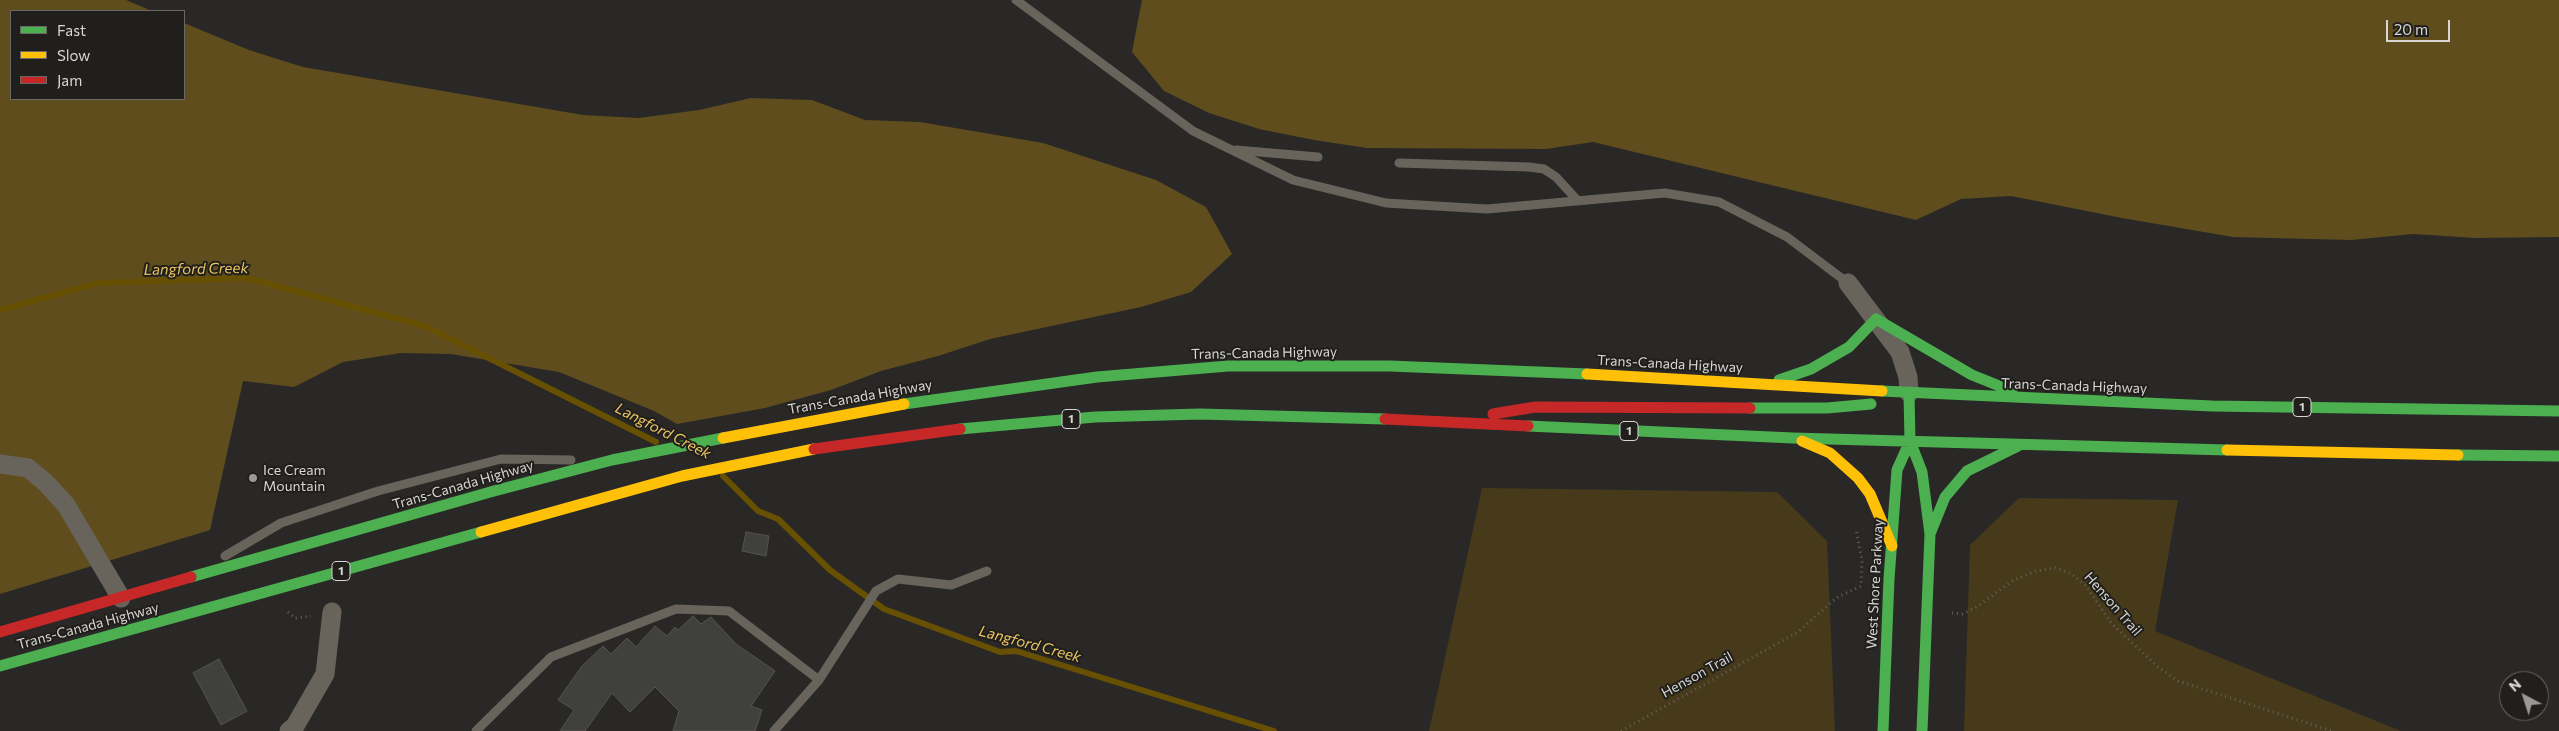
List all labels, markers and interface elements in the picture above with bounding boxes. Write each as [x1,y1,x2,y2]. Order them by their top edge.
legend [10,10,185,100]
scale bar [2389,10,2453,42]
text: 20 m [2394,20,2428,38]
text: Fast [57,21,86,39]
text: Slow [57,46,90,64]
text: Jam [57,71,82,89]
water label: Langford Creek [143,259,249,279]
street label: Trans-Canada Highway [1191,343,1337,363]
street label: Trans-Canada Highway [1597,352,1743,376]
street label: Trans-Canada Highway [2001,375,2147,397]
street label: Trans-Canada Highway [787,376,933,418]
road number: 1 [2293,398,2311,417]
water label: Langford Creek [612,399,714,463]
road number: 1 [1062,409,1080,428]
road number: 1 [1620,422,1638,441]
street label: Trans-Canada Highway [390,457,536,513]
place label: Ice Cream Mountain [263,462,326,494]
marker: Ice Cream Mountain [247,472,259,484]
street label: West Shore Parkway [1863,519,1887,649]
road number: 1 [332,562,350,580]
street label: Henson Trail [2081,569,2145,639]
street label: Trans-Canada Highway [15,599,161,653]
water label: Langford Creek [977,622,1083,666]
street label: Henson Trail [1658,648,1736,702]
north arrow [2499,671,2549,721]
text: N [2505,675,2524,695]

